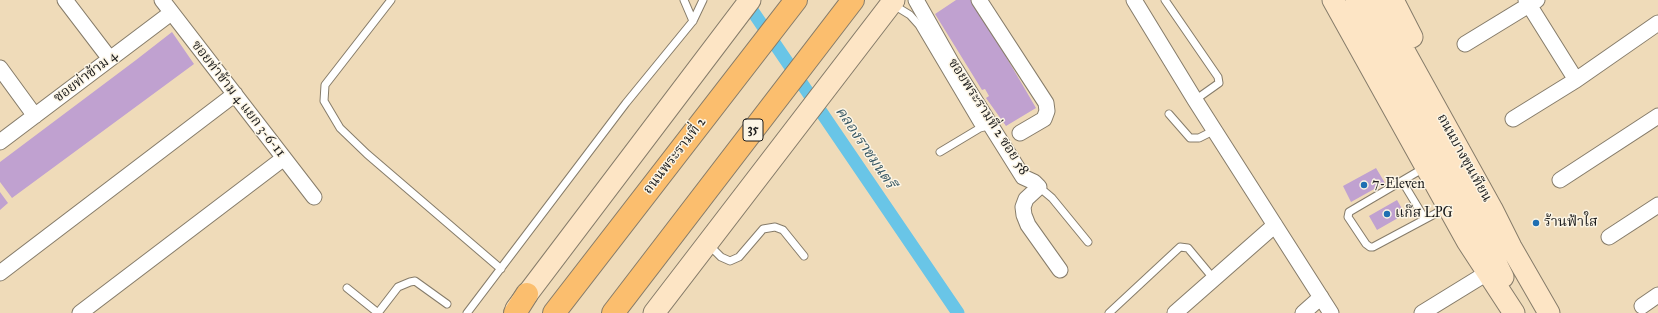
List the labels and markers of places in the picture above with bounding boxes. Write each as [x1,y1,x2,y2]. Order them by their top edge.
place label: 7-Eleven [1372,177,1425,193]
marker: 7-Eleven [1359,180,1369,190]
place label: แก๊ส LPG [1395,206,1453,222]
marker: แก๊ส LPG [1382,209,1392,219]
place label: ร้านฟ้าใส [1544,215,1598,231]
marker: ร้านฟ้าใส [1531,218,1541,228]

